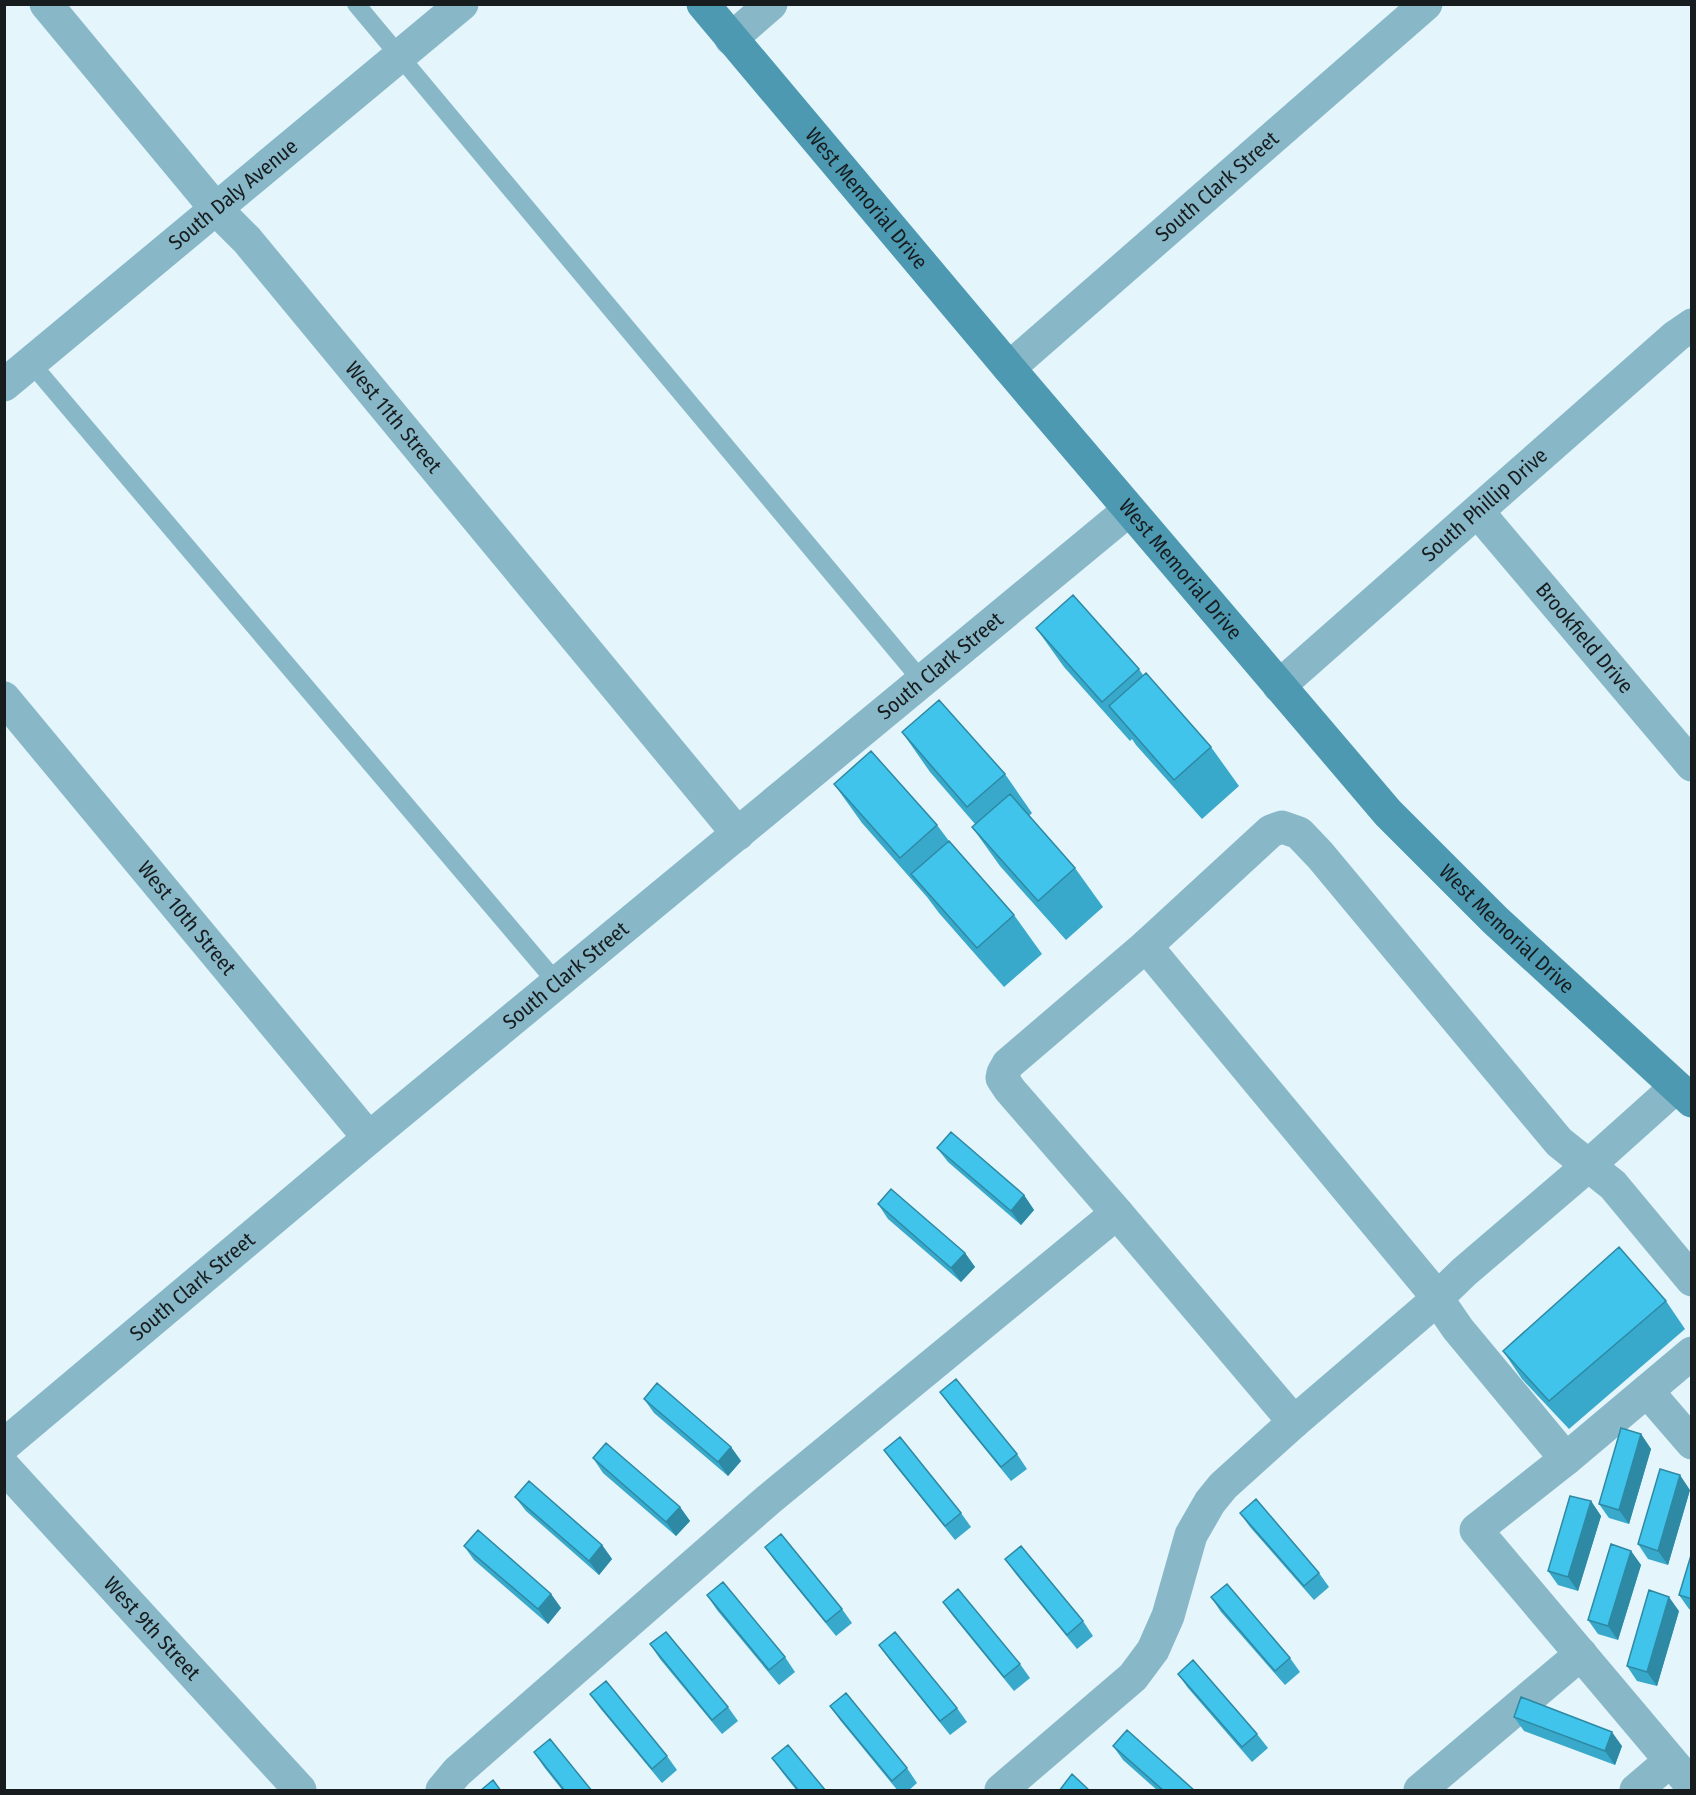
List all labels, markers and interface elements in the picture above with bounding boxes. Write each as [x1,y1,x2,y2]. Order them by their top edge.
street label: West Memorial Drive [800,122,933,274]
street label: South Clark Street [1150,126,1284,247]
street label: South Daly Avenue [163,133,303,256]
street label: West 11th Street [340,356,447,478]
street label: South Phillip Drive [1416,442,1553,567]
street label: West Memorial Drive [1113,494,1248,645]
street label: Brookfield Drive [1530,577,1639,699]
street label: South Clark Street [872,606,1009,725]
street label: West 10th Street [132,856,242,981]
street label: West Memorial Drive [1434,859,1580,999]
street label: South Clark Street [497,916,634,1035]
street label: South Clark Street [124,1227,260,1347]
street label: West 9th Street [98,1571,206,1686]

